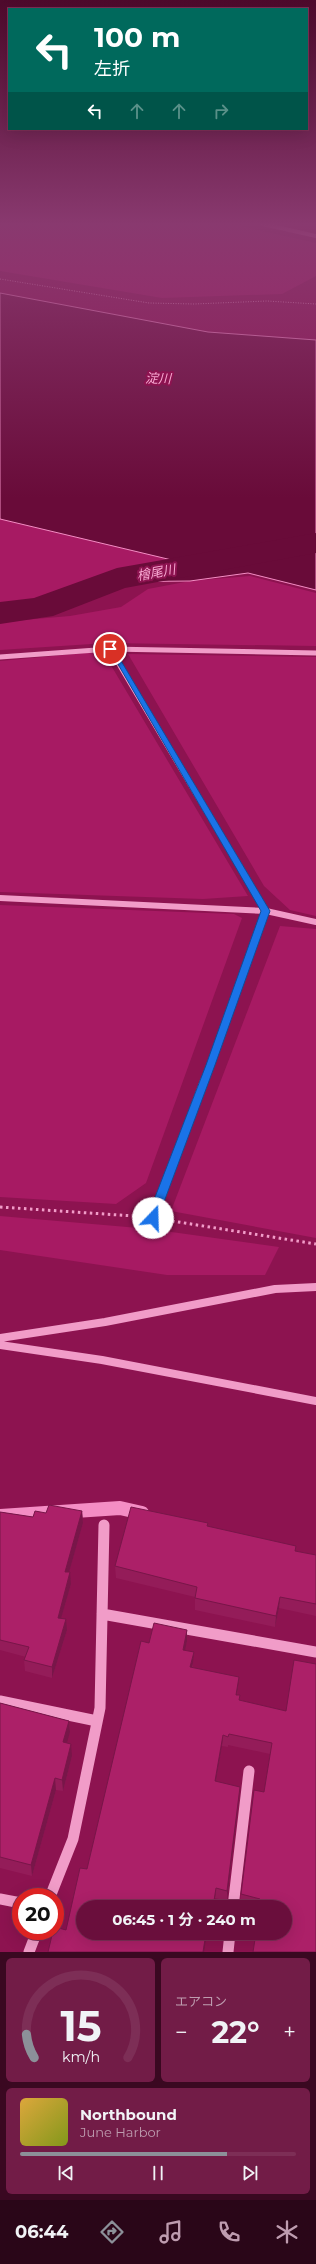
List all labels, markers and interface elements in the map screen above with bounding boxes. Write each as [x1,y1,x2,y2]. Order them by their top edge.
text: 100 m [94,20,180,54]
icon: left [28,24,80,76]
text: 左折 [94,58,130,80]
icon: left [84,100,106,122]
icon: ahead [126,100,148,122]
icon: ahead [168,100,190,122]
icon: right [210,100,232,122]
water label: 淀川 [145,370,173,386]
water label: 檜尾川 [135,560,179,583]
pin [93,632,127,666]
icon: arrive [99,638,121,660]
position arrow [132,1197,174,1239]
speed limit sign: 20 [12,1888,64,1940]
text: 06:45 · 1 分 · 240 m [112,1910,256,1929]
text: エアコン [175,1993,227,2009]
text: 15 [60,2001,101,2051]
text: 22° [212,2014,259,2051]
text: − [175,2019,188,2046]
text: + [283,2019,296,2046]
text: km/h [61,2048,100,2066]
text: Northbound [80,2105,177,2124]
text: June Harbor [80,2124,161,2140]
icon: previous [55,2162,77,2184]
icon: pause [147,2162,169,2184]
icon: next [239,2162,261,2184]
icon: directions [98,2218,126,2246]
icon: music [157,2218,185,2246]
icon: phone [215,2218,243,2246]
icon: climate [273,2218,301,2246]
text: 06:44 [15,2221,68,2243]

